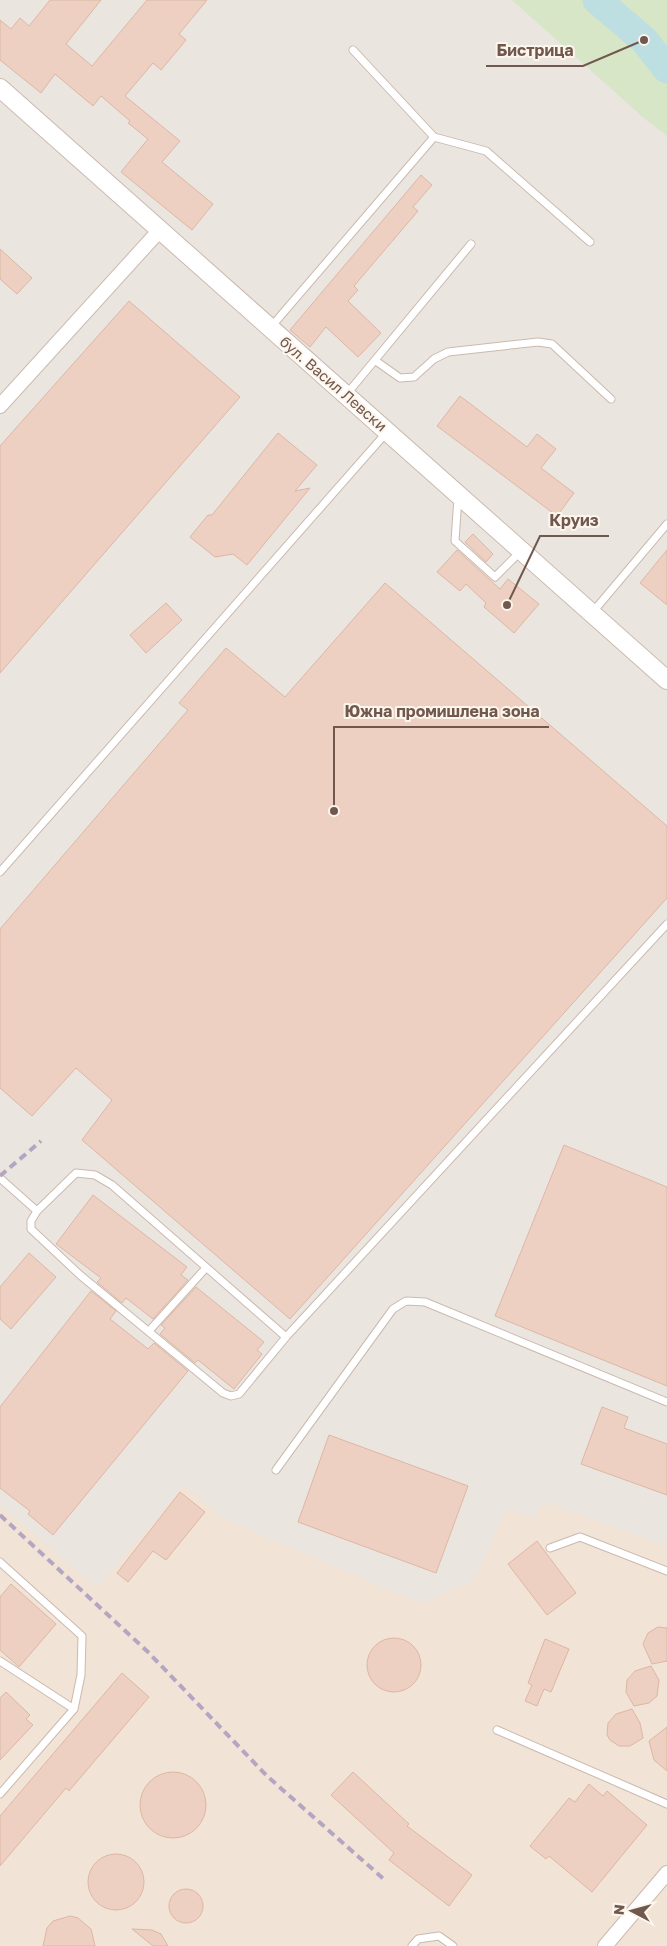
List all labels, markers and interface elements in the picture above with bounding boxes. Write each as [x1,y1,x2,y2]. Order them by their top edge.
callout: Бистрица [486,35,583,66]
text: Бистрица [496,40,574,60]
street label: бул. Васил Левски [276,332,391,435]
callout: Круиз [540,505,609,536]
text: Круиз [549,510,599,530]
callout: Южна промишлена зона [334,696,549,727]
text: Южна промишлена зона [344,701,540,721]
north arrow [607,1886,657,1936]
text: N [610,1903,628,1916]

